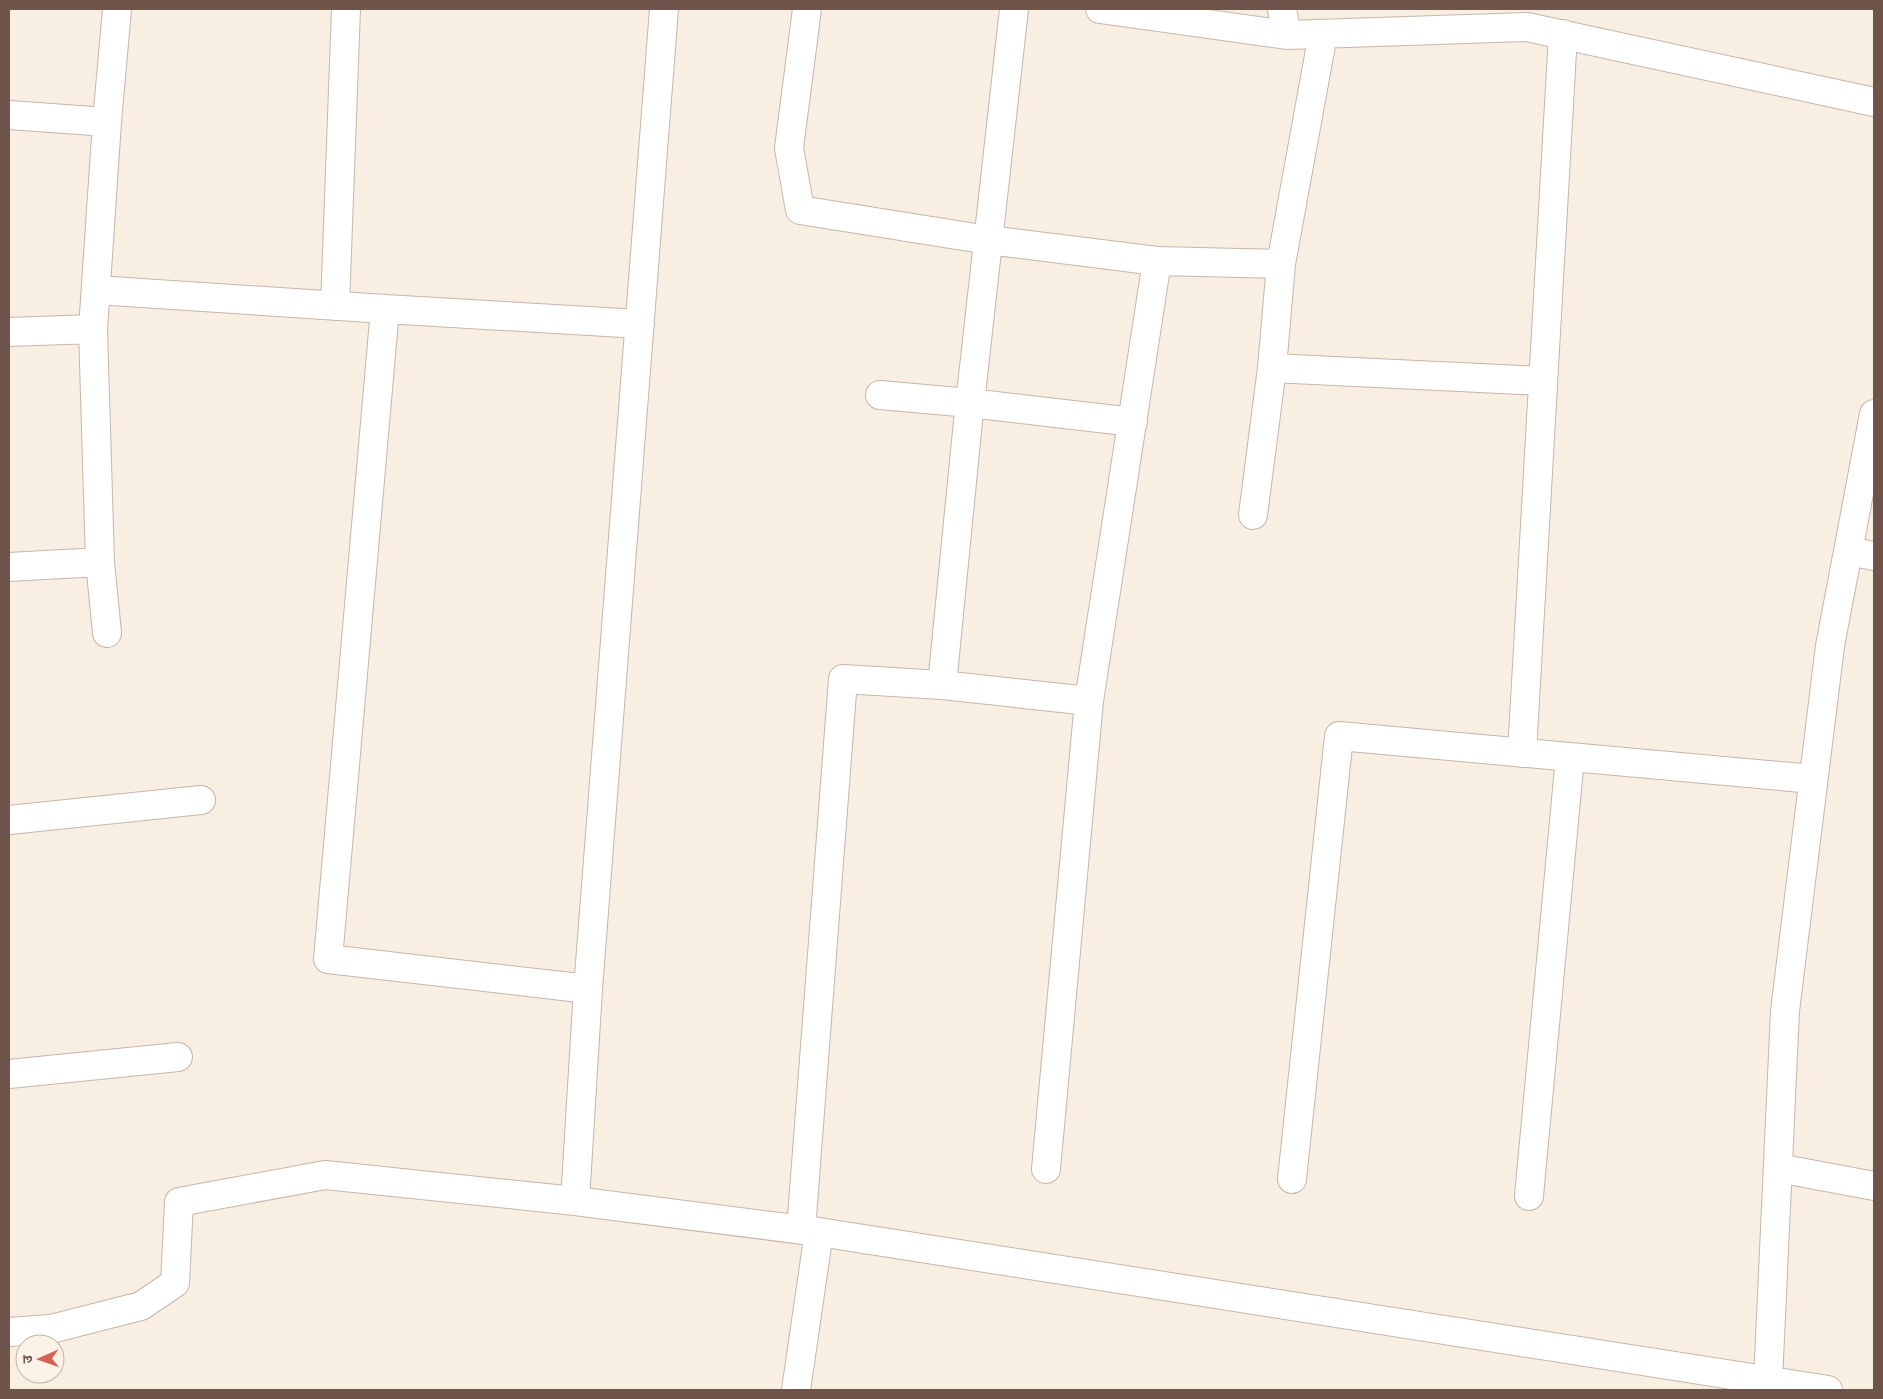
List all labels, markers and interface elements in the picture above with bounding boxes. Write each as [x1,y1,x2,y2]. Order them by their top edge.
north arrow [15,1334,65,1384]
text: उ [19,1354,36,1364]

